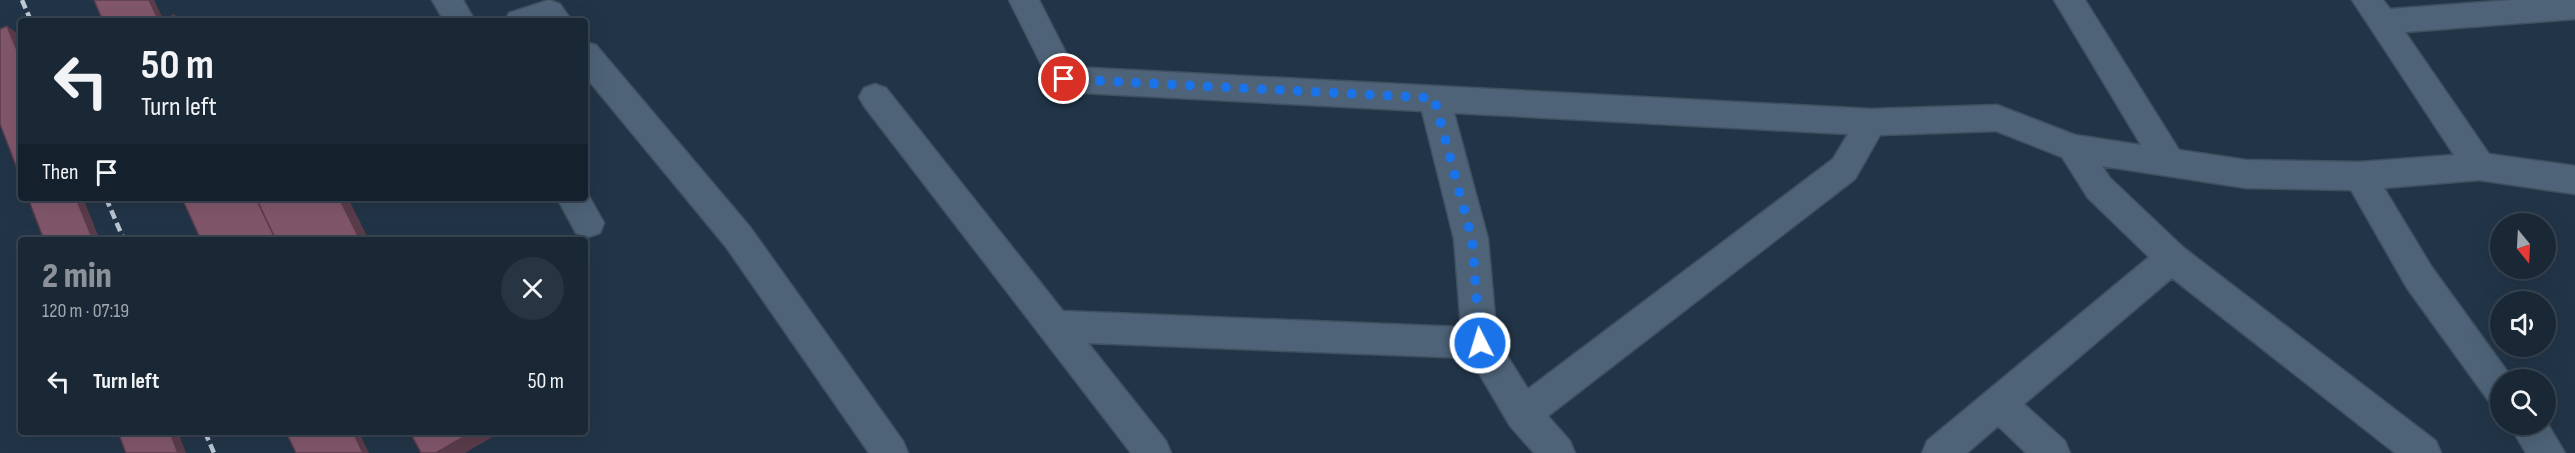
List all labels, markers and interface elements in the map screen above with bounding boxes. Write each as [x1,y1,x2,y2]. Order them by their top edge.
text: 50 m [141,40,214,91]
icon: left [42,42,120,120]
pin [1038,53,1089,104]
icon: arrive [1047,62,1080,95]
text: Turn left [141,91,217,123]
icon: arrive [90,156,123,189]
text: Then [42,159,78,186]
north arrow [2490,213,2556,279]
map controls [2490,213,2556,435]
text: 2 min [42,255,112,298]
button: close [501,257,564,320]
button: sound [2490,291,2556,357]
text: 120 m · 07:19 [42,299,129,323]
position arrow [1448,311,1512,375]
icon: left [42,365,75,398]
text: Turn left [93,368,159,395]
text: 50 m [528,368,564,395]
button: search [2490,369,2556,435]

